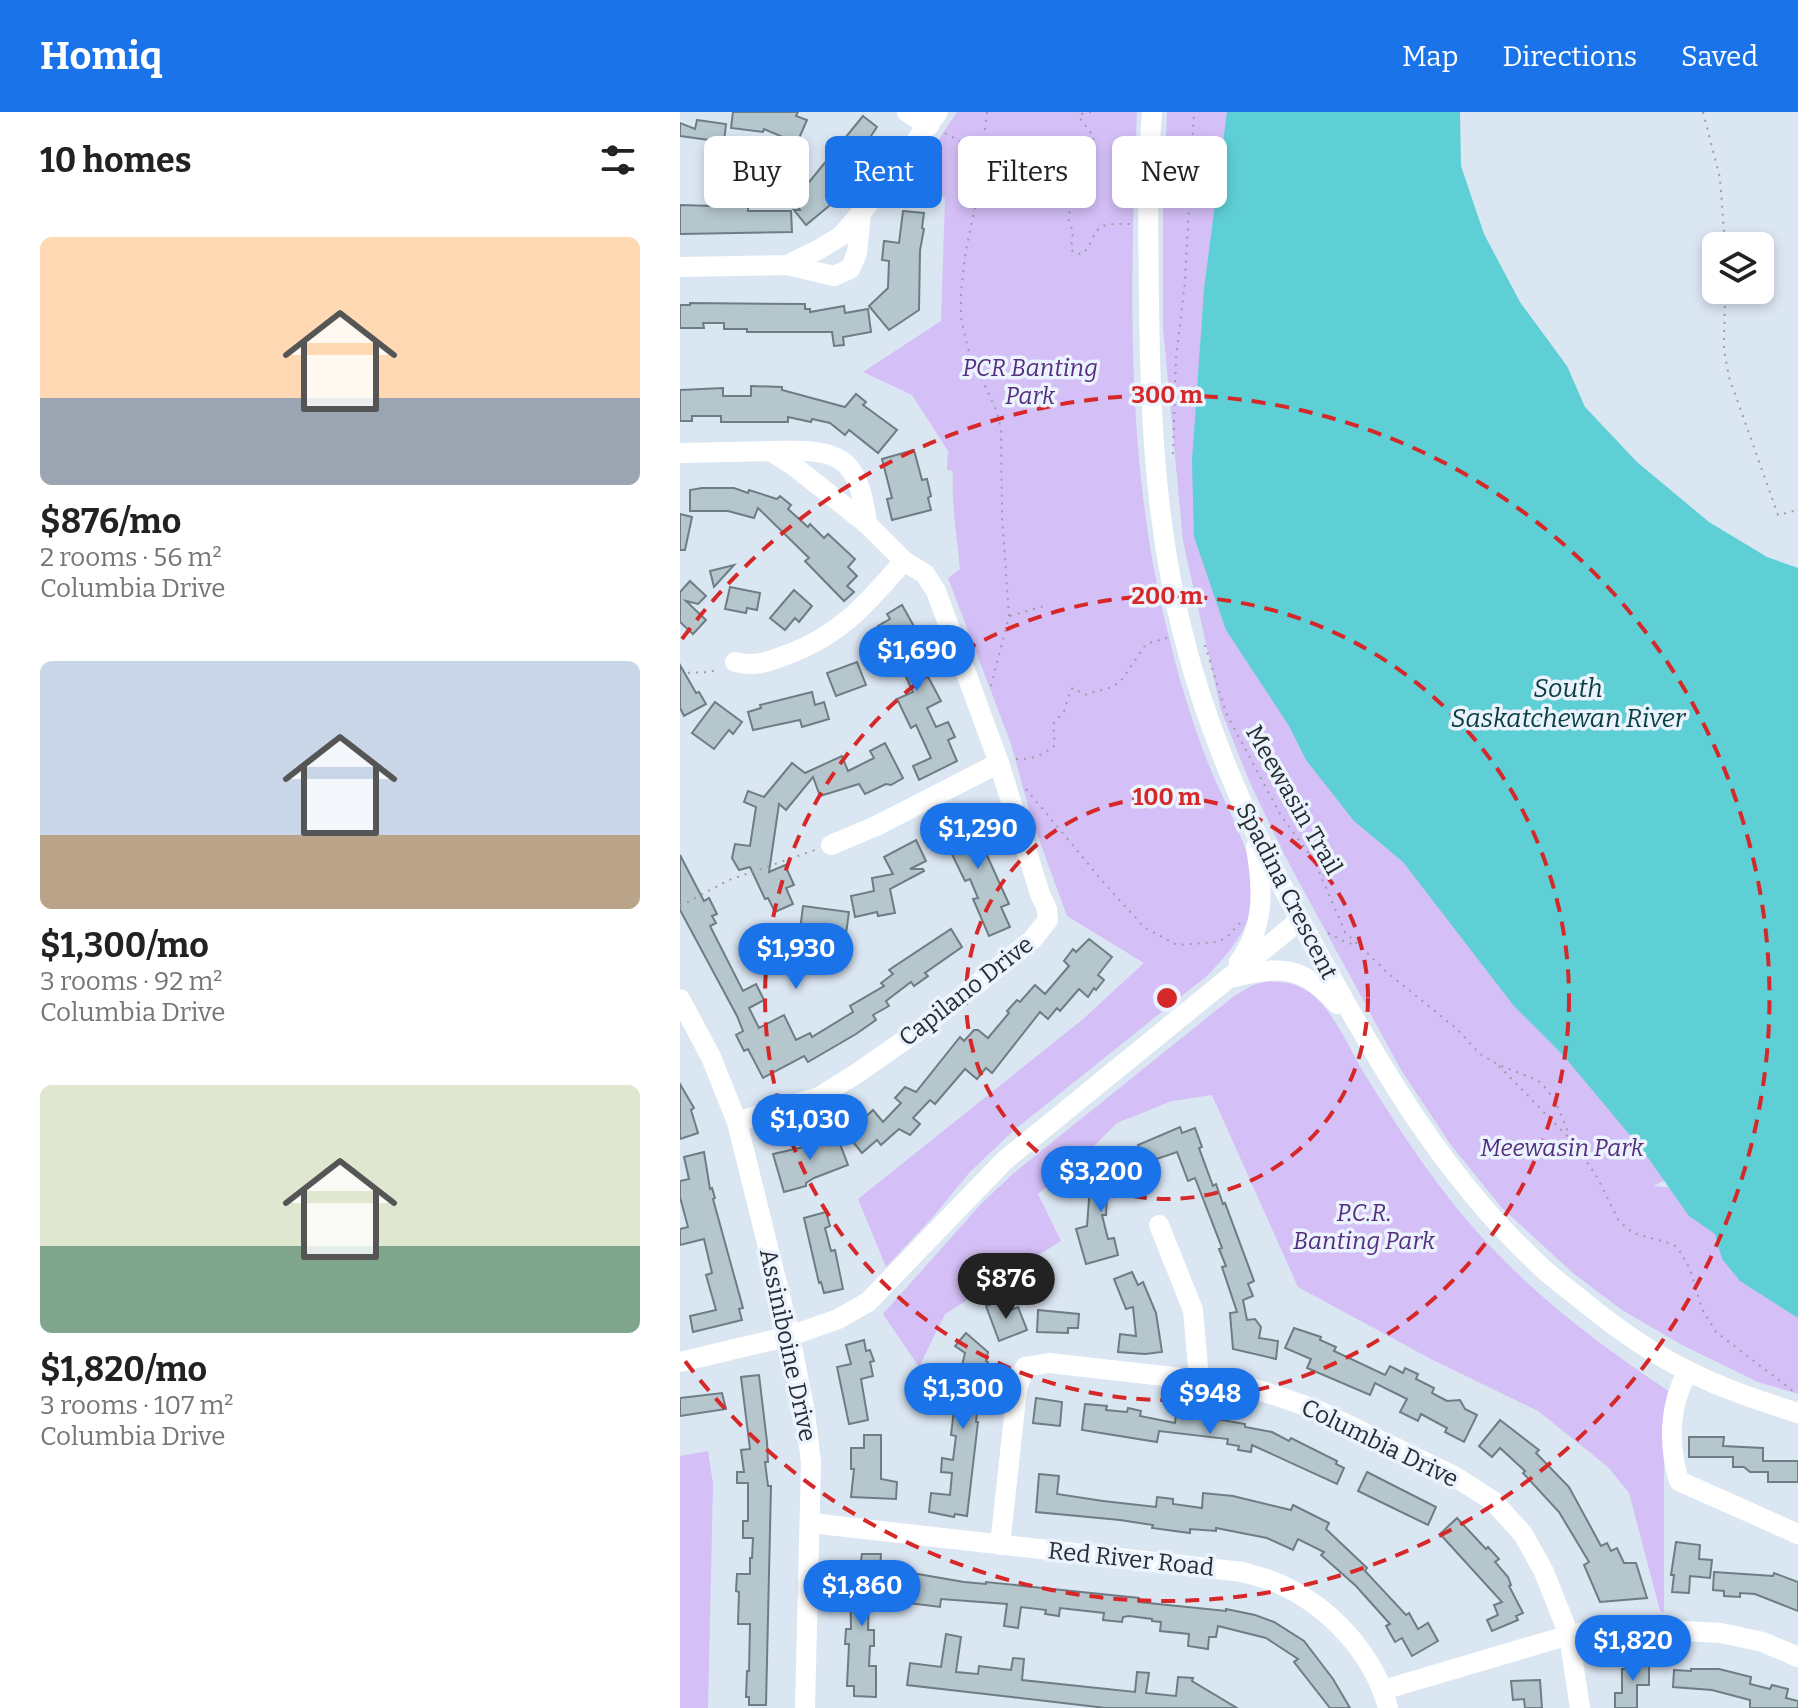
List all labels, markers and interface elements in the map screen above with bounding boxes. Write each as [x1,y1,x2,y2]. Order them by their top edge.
text: Homiq [40,33,162,79]
text: Map [1402,40,1458,73]
text: Directions [1502,40,1637,73]
text: Saved [1681,40,1758,73]
chip: Buy [704,136,809,208]
chip: Rent [825,136,942,208]
chip: Filters [958,136,1096,208]
chip: New [1112,136,1227,208]
icon: filters [596,138,640,182]
text: 10 homes [40,140,191,181]
map controls [1702,232,1774,304]
button: layers [1702,232,1774,304]
icon: home [268,289,412,433]
park label: PCR Banting Park [962,354,1098,410]
text: 300 m [1131,381,1203,409]
text: $876/mo [40,501,181,542]
text: 2 rooms · 56 m² [40,542,222,573]
text: Columbia Drive [40,573,225,604]
text: 200 m [1131,582,1203,610]
pin: $1,690 [852,625,982,693]
text: $1,690 [877,635,957,666]
water label: South Saskatchewan River [1451,673,1687,734]
icon: home [268,713,412,857]
street label: Meewasin Trail [1240,720,1348,880]
text: 100 m [1133,783,1201,811]
street label: Spadina Crescent [1231,798,1344,984]
pin: $1,290 [913,803,1043,871]
text: $1,290 [938,813,1018,844]
pin: $1,930 [731,923,861,991]
text: $1,300/mo [40,925,209,966]
street label: Capilano Drive [893,930,1039,1052]
text: $1,930 [756,933,836,964]
text: 3 rooms · 92 m² [40,966,223,997]
centre of rings [1153,984,1181,1012]
text: Columbia Drive [40,997,225,1028]
pin: $1,030 [745,1094,875,1162]
text: $1,030 [770,1104,850,1135]
park label: Meewasin Park [1480,1134,1645,1162]
icon: home [268,1137,412,1281]
pin: $3,200 [1036,1146,1166,1214]
text: $3,200 [1059,1156,1143,1187]
park label: P.C.R. Banting Park [1293,1199,1436,1255]
street label: Assiniboine Drive [754,1246,822,1444]
pin: $876 [959,1253,1053,1321]
text: $876 [976,1263,1036,1294]
text: $1,820/mo [40,1349,207,1390]
pin: $1,300 [898,1363,1028,1431]
pin: $948 [1163,1368,1257,1436]
text: $1,300 [922,1373,1004,1404]
text: $948 [1179,1378,1241,1409]
text: 3 rooms · 107 m² [40,1390,233,1421]
street label: Columbia Drive [1297,1393,1463,1493]
text: Columbia Drive [40,1421,225,1452]
street label: Red River Road [1047,1536,1215,1582]
pin: $1,860 [797,1560,927,1628]
text: $1,860 [822,1570,902,1601]
pin: $1,820 [1568,1615,1698,1683]
text: $1,820 [1593,1625,1673,1656]

